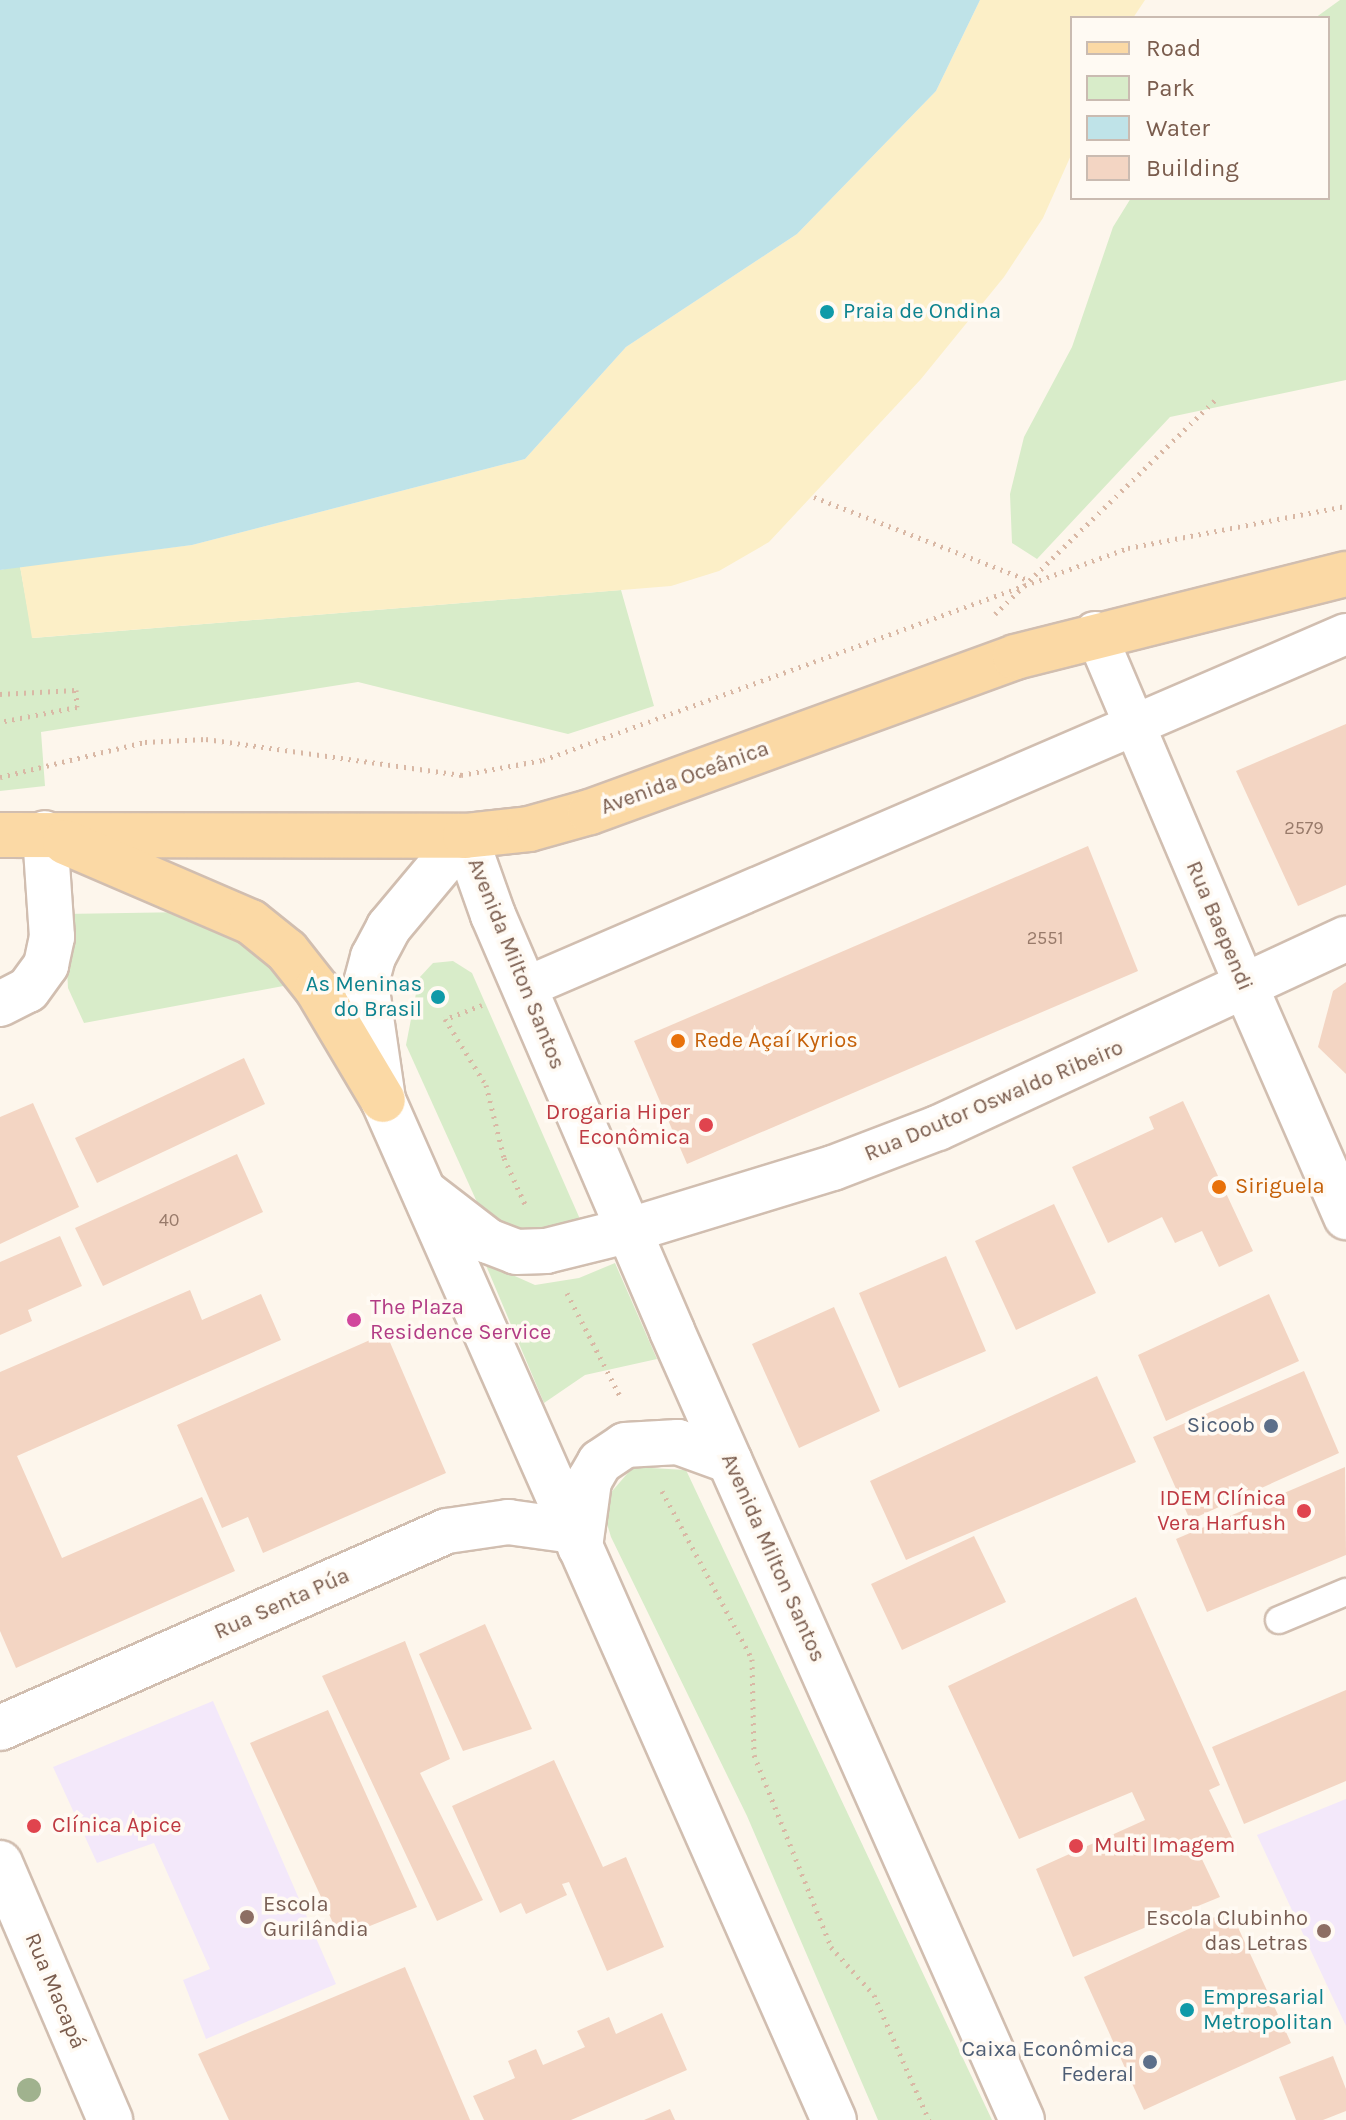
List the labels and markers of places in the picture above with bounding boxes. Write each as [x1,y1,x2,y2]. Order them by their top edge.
place label: Praia de Ondina [843,299,1001,325]
marker: Praia de Ondina [818,303,836,321]
place label: As Meninas do Brasil [306,971,422,1022]
marker: As Meninas do Brasil [429,988,447,1006]
place label: Rede Açaí Kyrios [694,1028,858,1054]
marker: Rede Açaí Kyrios [669,1032,687,1050]
place label: Drogaria Hiper Econômica [546,1099,690,1150]
marker: Drogaria Hiper Econômica [697,1116,715,1134]
place label: Siriguela [1235,1174,1325,1200]
marker: Siriguela [1210,1178,1228,1196]
place label: The Plaza Residence Service [370,1294,551,1346]
marker: The Plaza Residence Service [345,1311,363,1329]
place label: Sicoob [1187,1413,1255,1439]
marker: Sicoob [1262,1417,1280,1435]
place label: IDEM Clínica Vera Harfush [1157,1485,1286,1536]
marker: IDEM Clínica Vera Harfush [1293,1500,1315,1522]
place label: Clínica Apice [52,1813,181,1839]
marker: Clínica Apice [23,1815,45,1837]
place label: Multi Imagem [1094,1833,1235,1859]
marker: Multi Imagem [1065,1835,1087,1857]
place label: Escola Gurilândia [263,1891,368,1942]
place label: Escola Clubinho das Letras [1146,1905,1308,1956]
marker: Escola Gurilândia [238,1908,256,1926]
marker: Escola Clubinho das Letras [1315,1922,1333,1940]
place label: Empresarial Metropolitan [1203,1984,1332,2036]
marker: Empresarial Metropolitan [1178,2001,1196,2019]
place label: Caixa Econômica Federal [962,2036,1134,2088]
marker: Caixa Econômica Federal [1141,2053,1159,2071]

